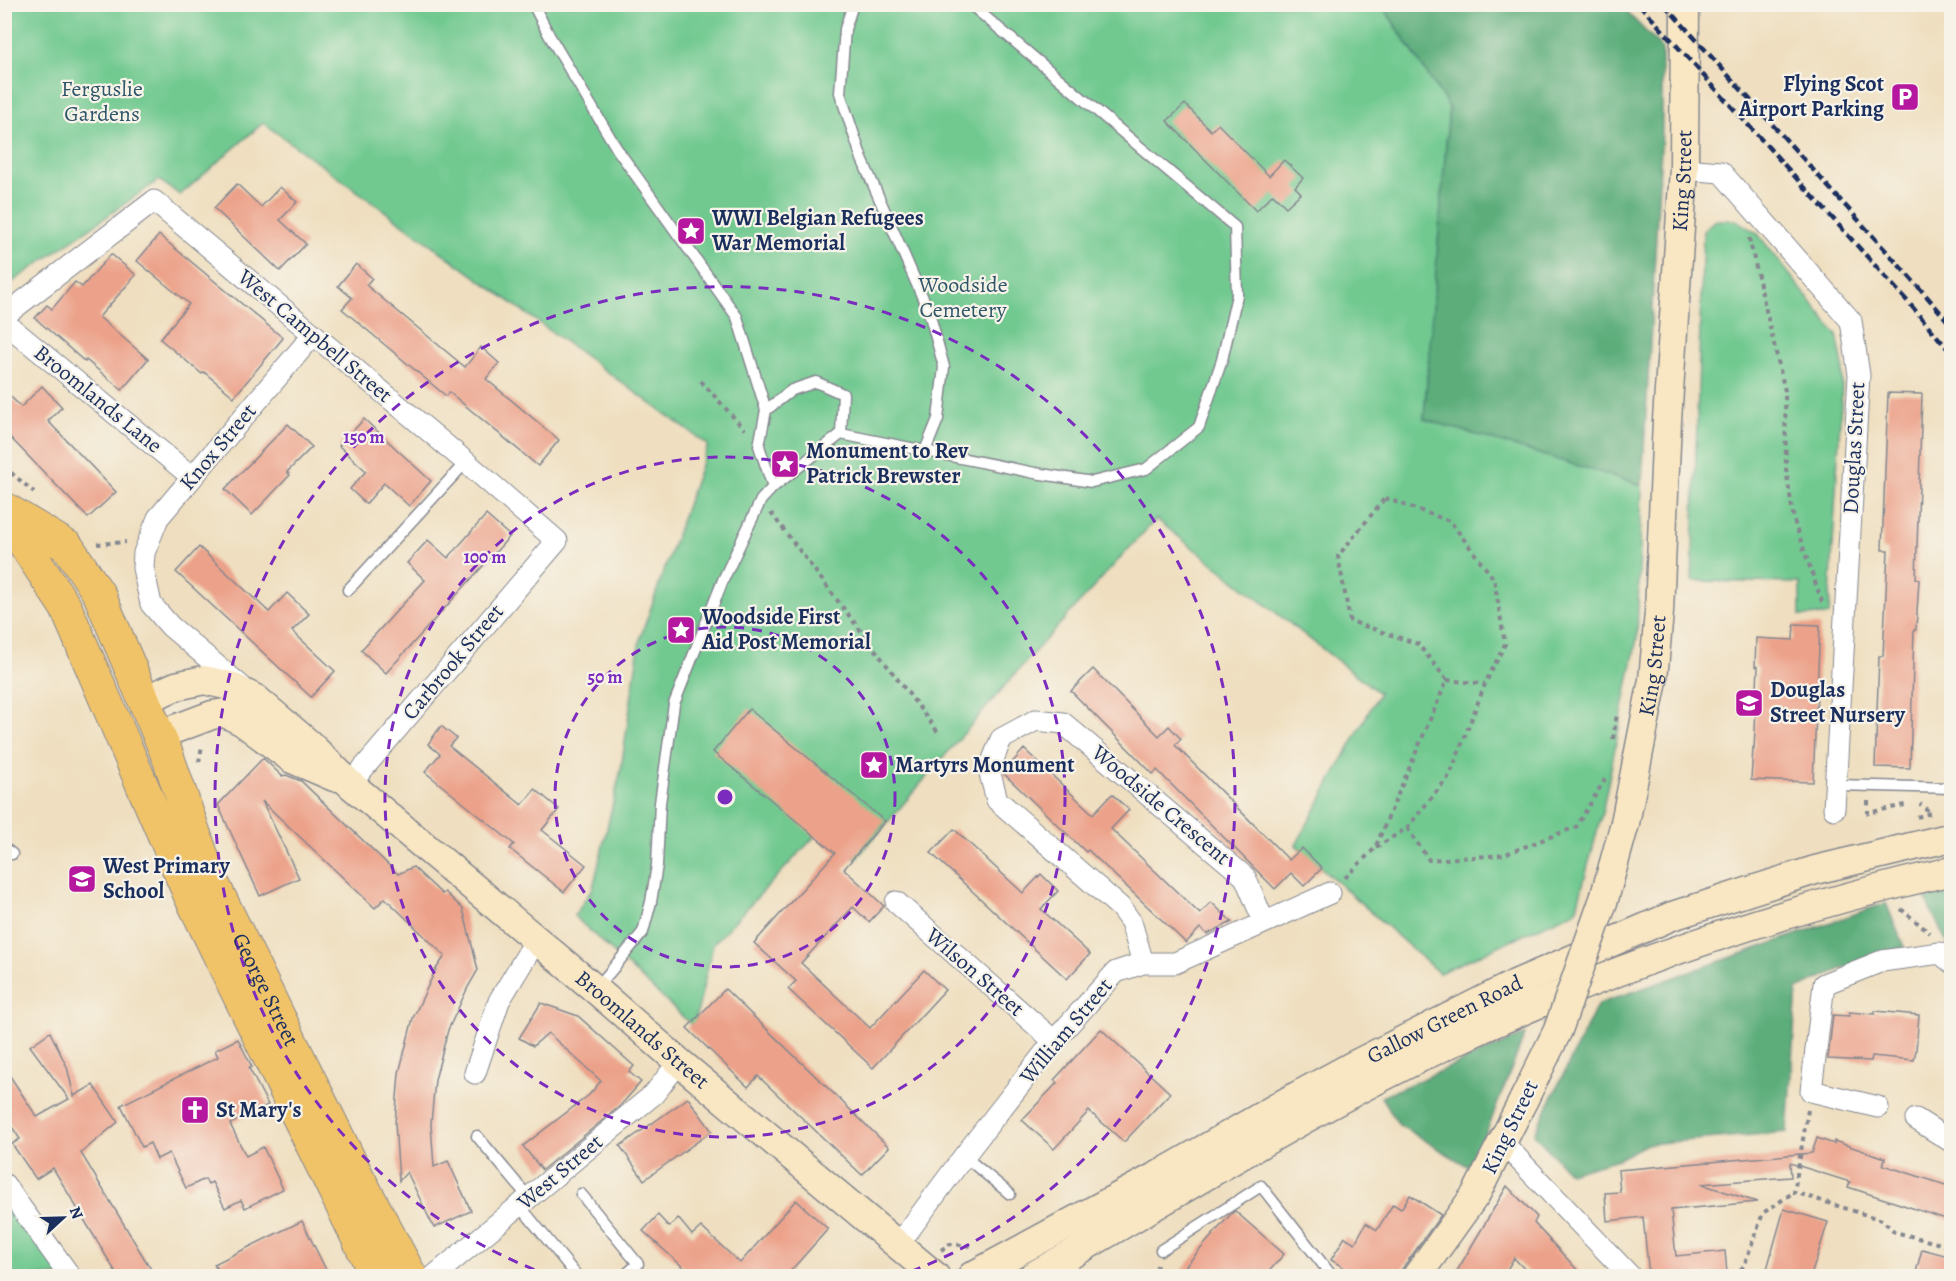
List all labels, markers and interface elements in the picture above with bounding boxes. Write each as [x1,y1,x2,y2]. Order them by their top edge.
place label: Flying Scot Airport Parking [1738,69,1885,124]
park label: Ferguslie Gardens [61,74,143,129]
parking icon: Flying Scot Airport Parking [1889,81,1921,113]
street label: King Street [1665,130,1699,232]
place label: WWI Belgian Refugees War Memorial [711,203,924,258]
place icon: WWI Belgian Refugees War Memorial [675,215,707,247]
street label: West Campbell Street [231,262,399,410]
park label: Woodside Cemetery [917,270,1008,325]
street label: Broomlands Lane [27,338,169,460]
street label: Douglas Street [1836,381,1872,515]
street label: Knox Street [173,397,263,497]
text: 150 m [343,425,385,449]
place label: Monument to Rev Patrick Brewster [806,436,969,491]
place icon: Monument to Rev Patrick Brewster [769,448,801,480]
text: 100 m [464,545,506,569]
street label: Carbrook Street [396,598,510,726]
place label: Woodside First Aid Post Memorial [701,602,871,657]
place icon: Woodside First Aid Post Memorial [665,614,697,646]
street label: King Street [1631,614,1674,719]
text: 50 m [588,665,622,689]
place label: Douglas Street Nursery [1770,675,1906,730]
school or university icon: Douglas Street Nursery [1733,687,1765,719]
street label: Woodside Crescent [1085,738,1237,872]
place icon: Martyrs Monument [858,749,890,781]
place label: Martyrs Monument [895,750,1075,780]
centre of rings [715,787,735,807]
place label: West Primary School [102,851,230,906]
school or university icon: West Primary School [66,863,98,895]
street label: Wilson Street [919,920,1031,1023]
street label: George Street [225,928,306,1051]
street label: Broomlands Street [569,964,716,1096]
street label: Gallow Green Road [1362,968,1527,1071]
street label: William Street [1012,972,1119,1091]
street label: King Street [1474,1075,1546,1179]
church icon: St Mary's [179,1094,211,1126]
place label: St Mary's [216,1095,301,1125]
street label: West Street [510,1127,609,1217]
north arrow [33,1188,93,1248]
text: N [64,1203,88,1223]

